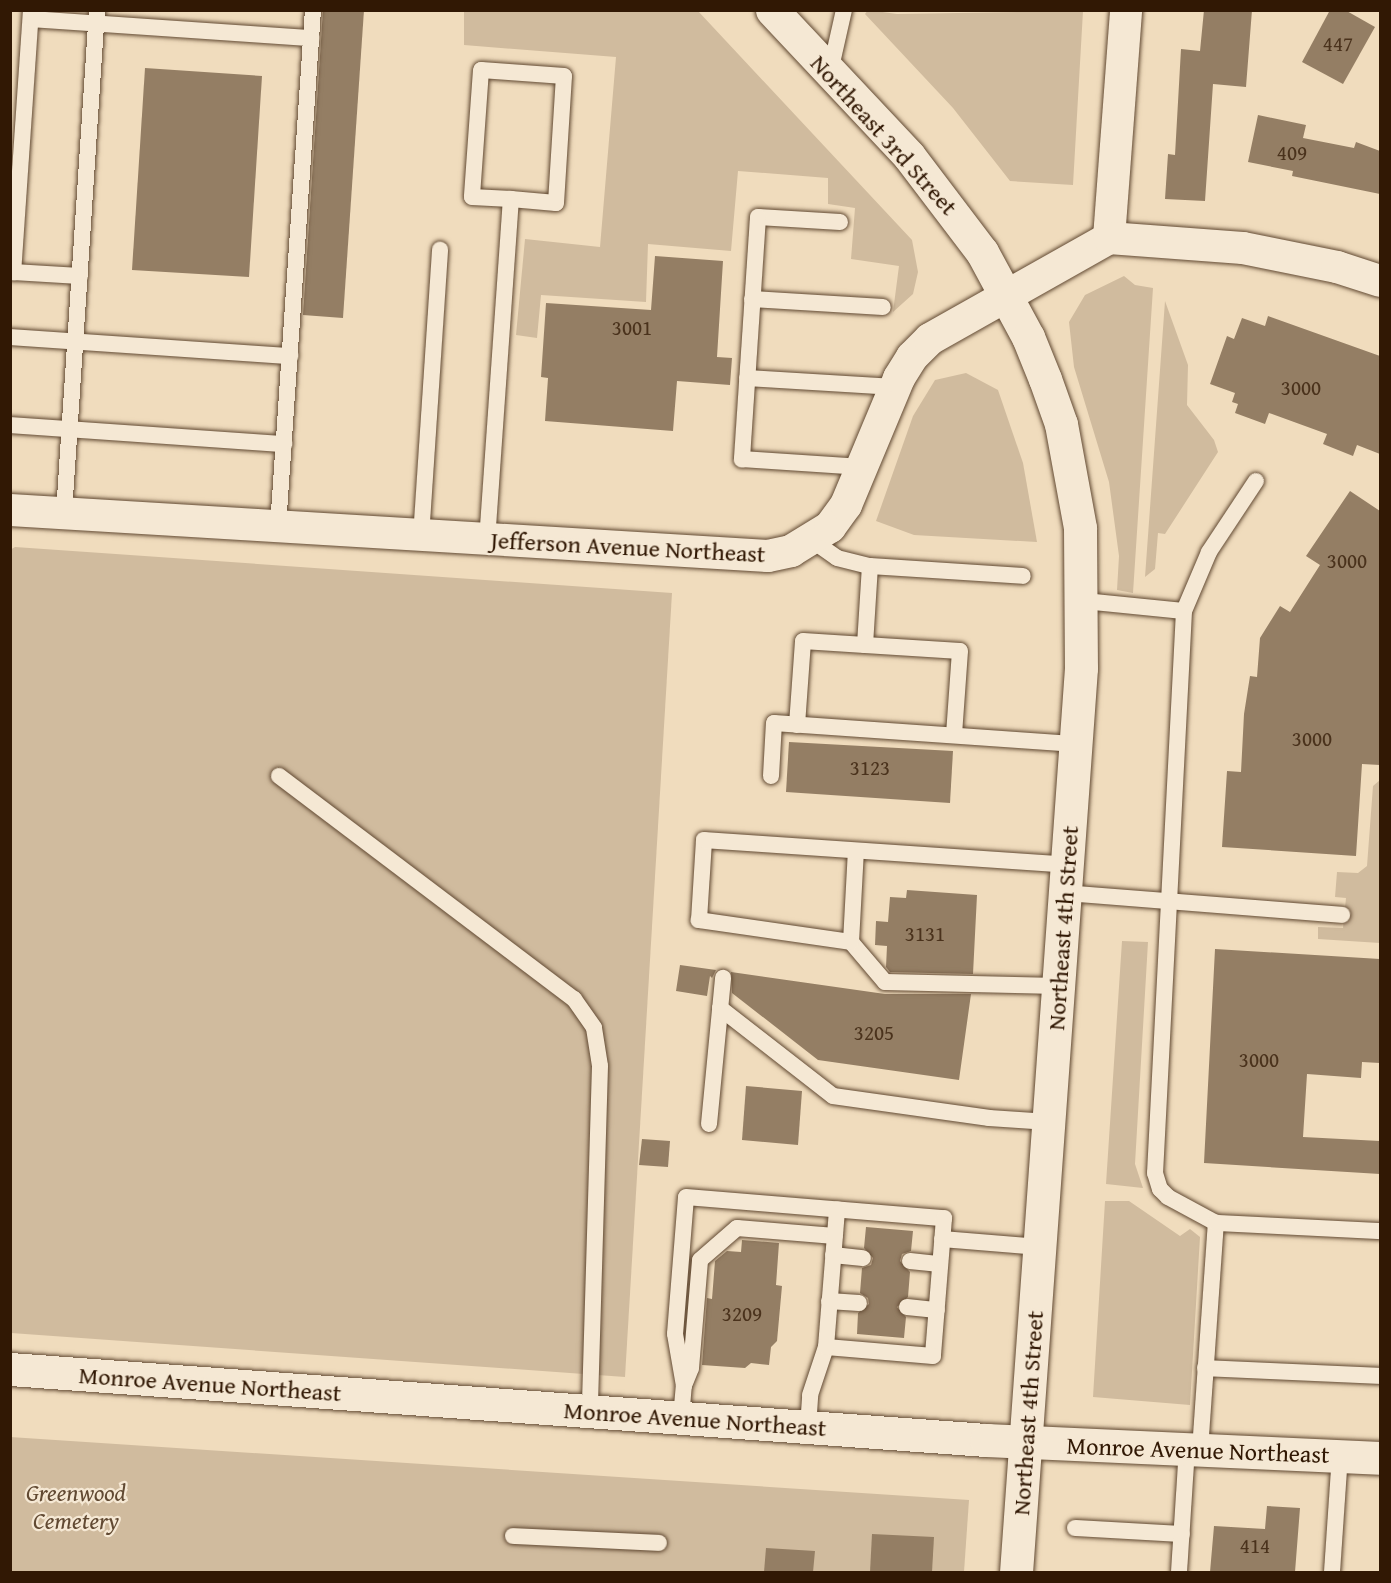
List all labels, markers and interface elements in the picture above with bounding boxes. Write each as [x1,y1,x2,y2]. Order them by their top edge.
house number: 447 [1323,31,1353,57]
street label: Northeast 3rd Street [804,49,964,221]
house number: 409 [1277,140,1307,166]
house number: 3001 [612,315,652,341]
house number: 3000 [1281,375,1321,401]
street label: Jefferson Avenue Northeast [490,525,766,569]
house number: 3000 [1327,548,1367,574]
house number: 3000 [1292,726,1332,752]
house number: 3123 [850,755,890,781]
street label: Northeast 4th Street [1041,825,1085,1031]
house number: 3131 [905,921,945,947]
house number: 3205 [854,1020,894,1046]
house number: 3000 [1239,1047,1279,1073]
house number: 3209 [722,1301,762,1327]
street label: Northeast 4th Street [1006,1310,1050,1516]
street label: Monroe Avenue Northeast [78,1360,342,1408]
street label: Monroe Avenue Northeast [563,1395,827,1443]
street label: Monroe Avenue Northeast [1066,1431,1330,1469]
park label: Greenwood Cemetery [26,1479,126,1535]
house number: 414 [1240,1533,1270,1559]

